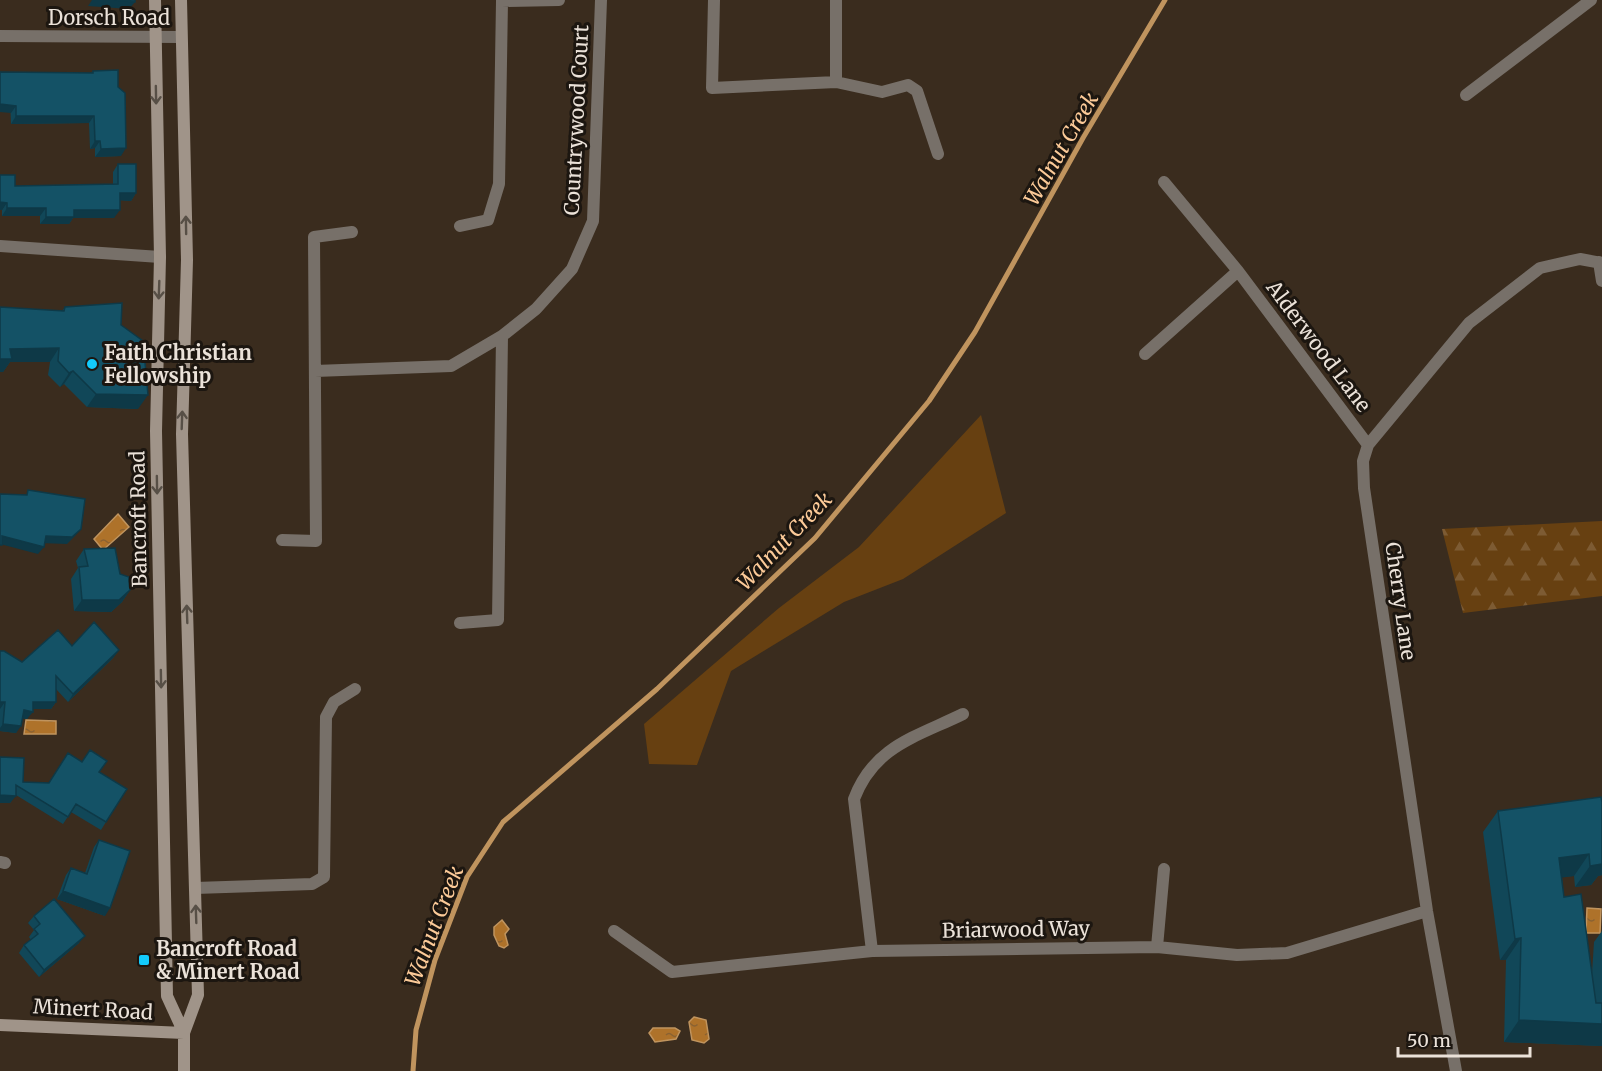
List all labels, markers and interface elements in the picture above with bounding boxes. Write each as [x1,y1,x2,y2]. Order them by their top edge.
street label: Dorsch Road [48,5,170,30]
street label: Countrywood Court [559,24,593,216]
one-way arrow [151,84,162,104]
water label: Walnut Creek [1018,87,1105,210]
one-way arrow [180,215,192,235]
street label: Alderwood Lane [1261,275,1377,417]
one-way arrow [153,279,165,299]
place label: Faith Christian Fellowship [104,340,252,388]
marker: Faith Christian Fellowship [85,357,99,371]
one-way arrow [177,410,188,430]
street label: Bancroft Road [124,450,152,588]
one-way arrow [151,474,162,494]
water label: Walnut Creek [730,486,838,596]
street label: Cherry Lane [1380,540,1422,662]
one-way arrow [181,605,193,625]
one-way arrow [155,669,167,689]
water label: Walnut Creek [399,862,469,990]
one-way arrow [190,905,201,925]
street label: Briarwood Way [942,915,1091,943]
place label: Bancroft Road & Minert Road [156,936,300,984]
marker: Bancroft Road & Minert Road [137,953,151,967]
street label: Minert Road [32,993,154,1025]
scale bar [1398,1020,1530,1058]
text: 50 m [1407,1029,1451,1052]

